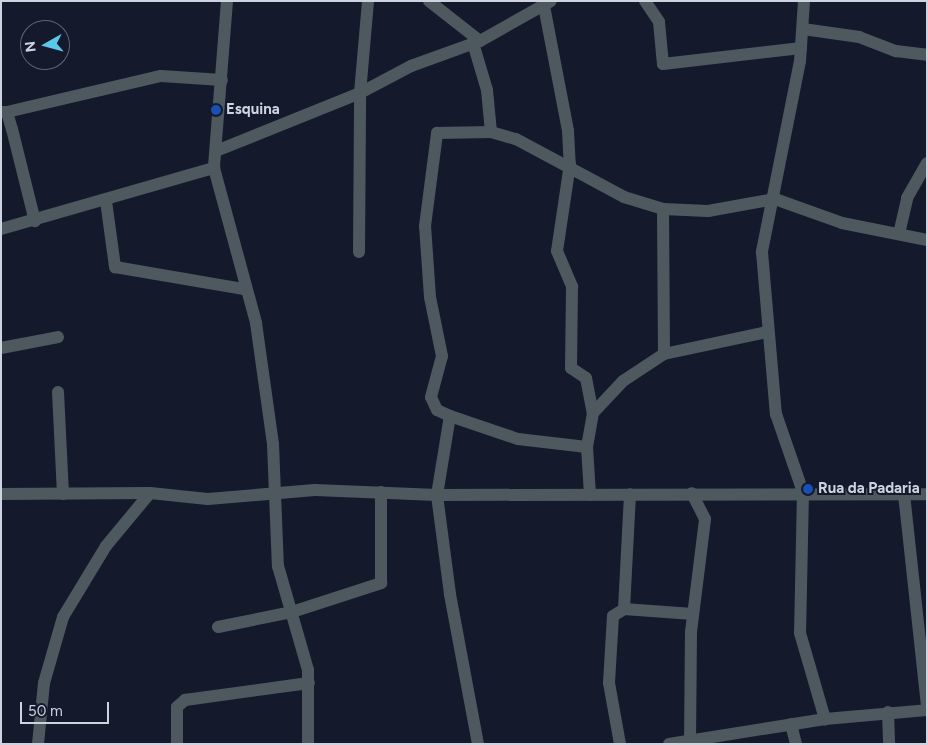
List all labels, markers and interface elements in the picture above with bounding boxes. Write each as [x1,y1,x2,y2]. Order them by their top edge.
north arrow [20,20,70,70]
text: N [22,40,40,53]
place label: Esquina [226,101,280,119]
marker: Esquina [210,104,222,116]
place label: Rua da Padaria [818,480,920,498]
marker: Rua da Padaria [802,483,814,495]
scale bar [22,692,111,724]
text: 50 m [28,702,63,720]

